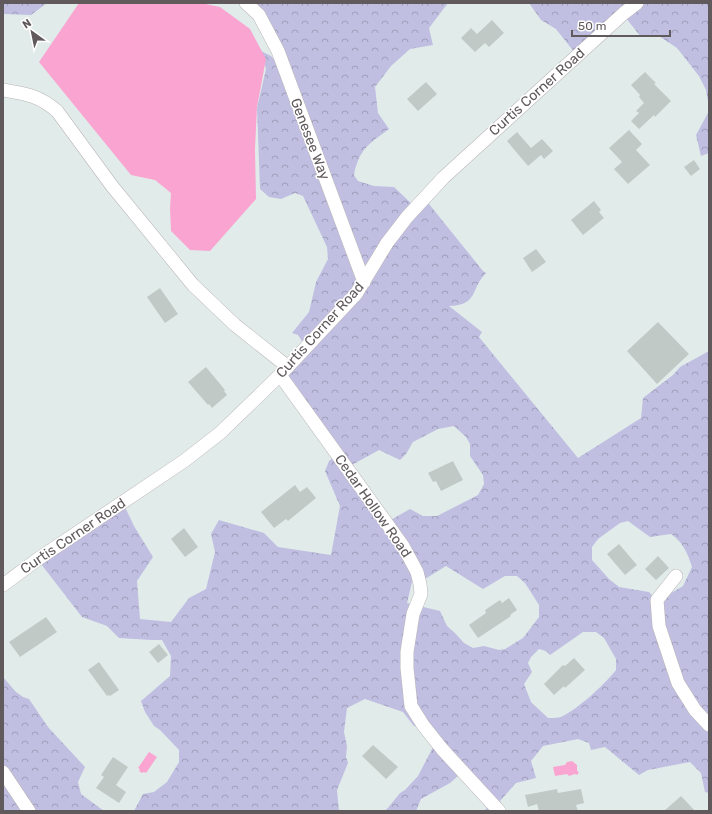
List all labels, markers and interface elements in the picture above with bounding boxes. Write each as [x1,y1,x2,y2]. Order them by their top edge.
north arrow [12,12,52,52]
scale bar [572,12,670,38]
text: N [20,16,34,32]
text: 50 m [578,19,606,33]
street label: Curtis Corner Road [486,44,588,140]
street label: Genesee Way [287,96,333,182]
street label: Curtis Corner Road [272,279,368,381]
street label: Cedar Hollow Road [331,451,415,561]
street label: Curtis Corner Road [17,495,129,577]

